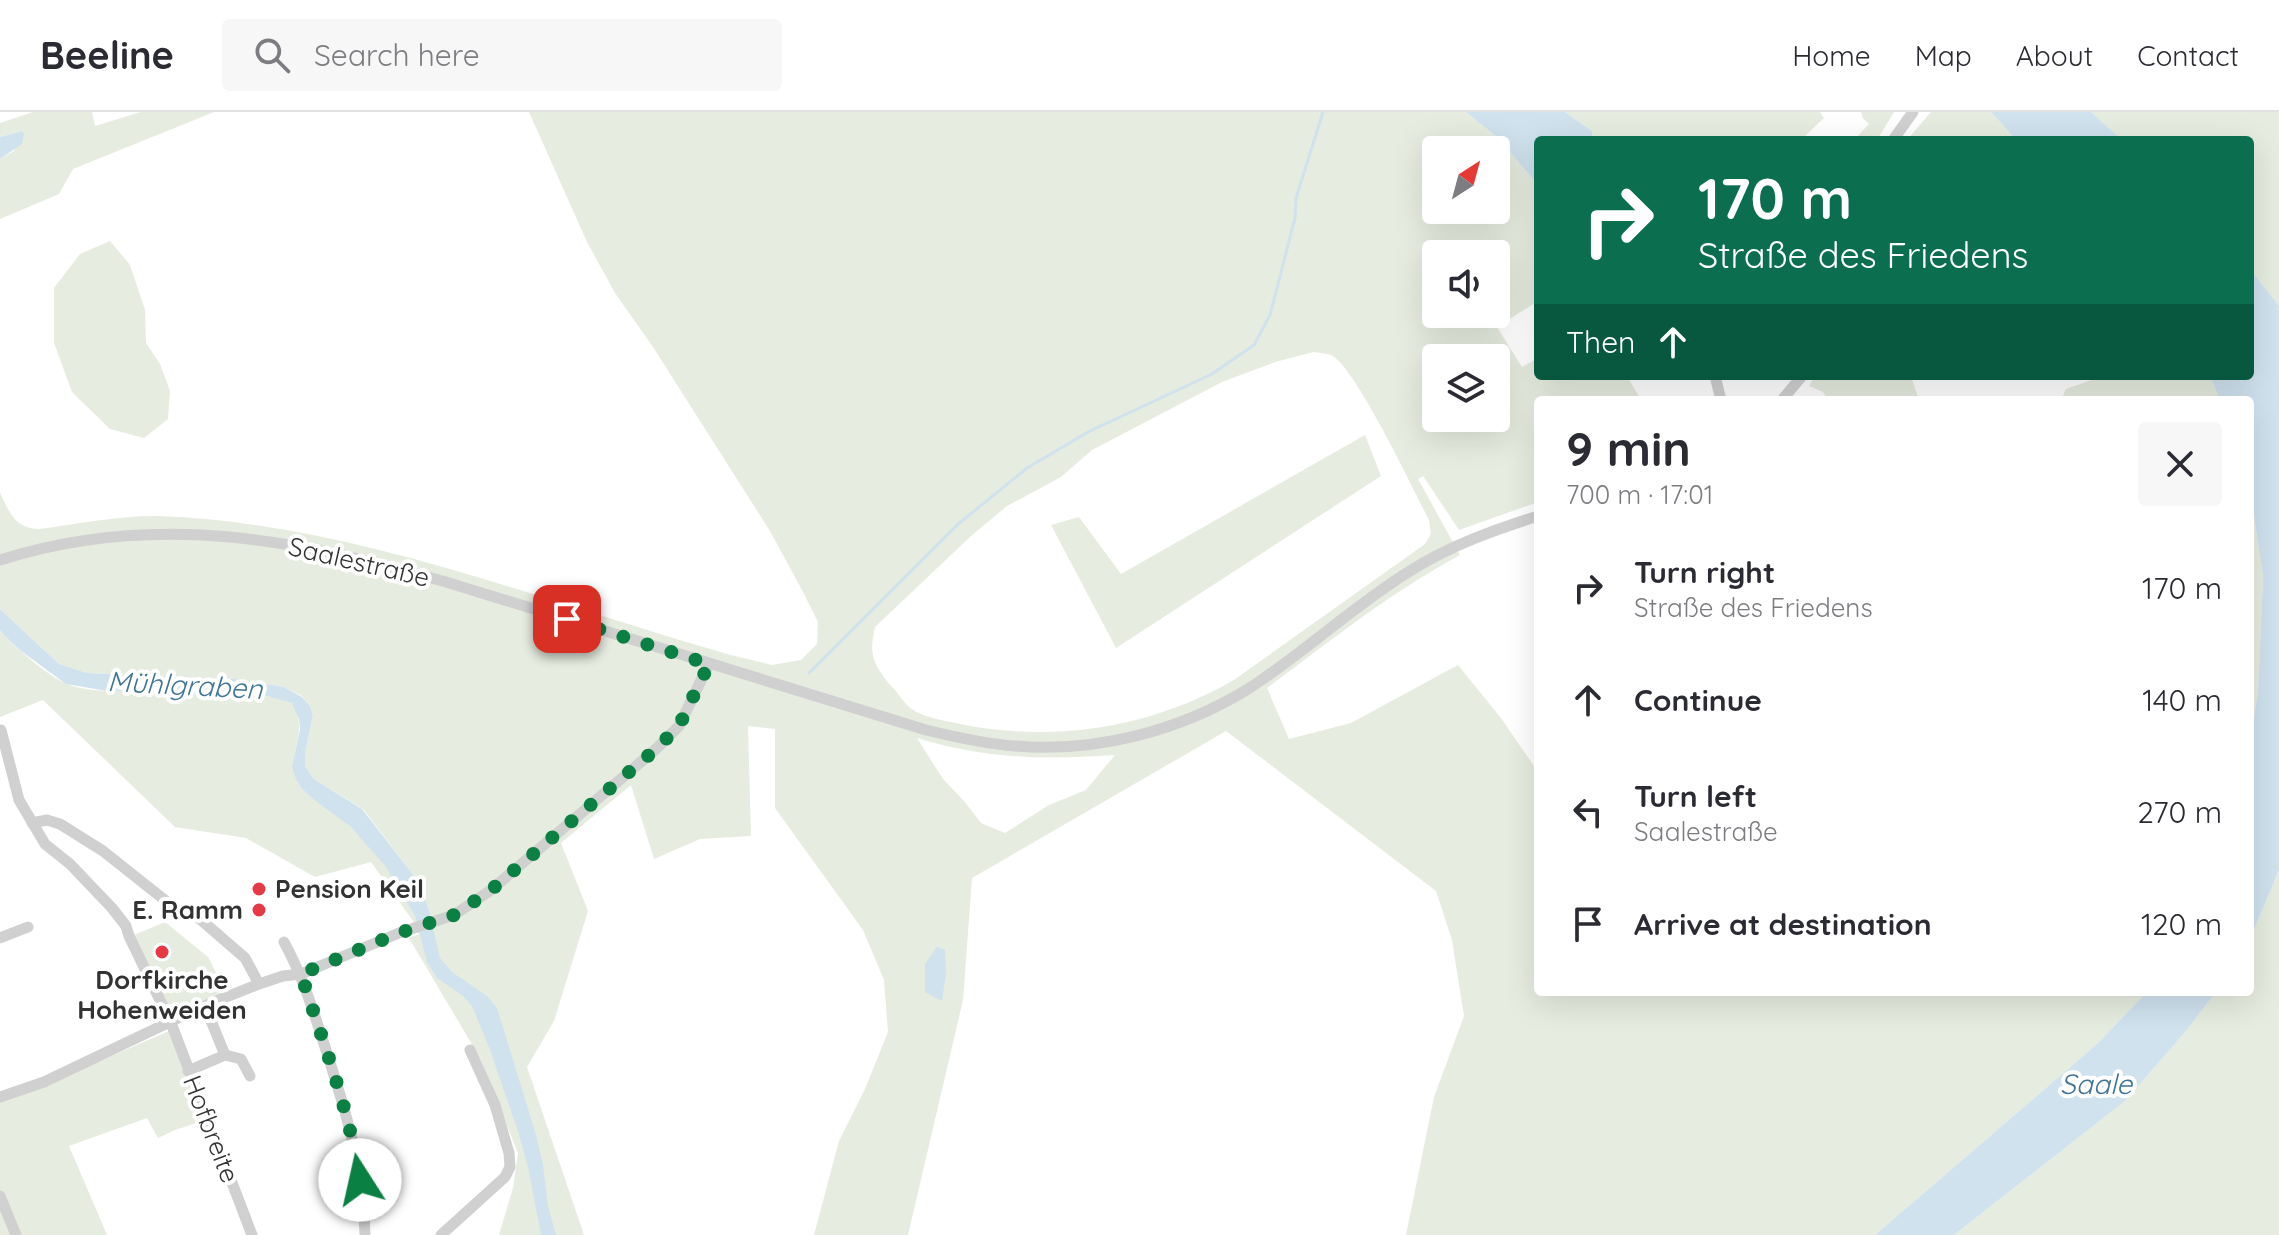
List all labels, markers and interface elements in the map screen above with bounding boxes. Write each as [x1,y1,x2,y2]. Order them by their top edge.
search box [222,19,782,91]
text: Beeline [40,31,174,79]
icon: search [250,33,294,77]
text: Search here [314,36,480,74]
text: Home [1792,38,1871,73]
text: Map [1915,38,1972,73]
text: About [2016,38,2093,73]
text: Contact [2137,38,2239,73]
north arrow [1422,136,1510,224]
map controls [1422,136,1510,432]
text: 170 m [1698,163,1852,233]
icon: right [1566,168,1670,272]
text: Straße des Friedens [1698,232,2028,277]
button: sound [1422,240,1510,328]
icon: ahead [1651,320,1695,364]
text: Then [1566,323,1635,361]
button: layers [1422,344,1510,432]
text: 9 min [1566,418,1691,478]
button: close [2138,422,2222,506]
text: 700 m · 17:01 [1566,478,1713,511]
street label: Saalestraße [285,529,433,594]
text: Turn right [1634,553,1775,591]
icon: right [1566,566,1610,610]
text: 170 m [2142,569,2222,607]
pin [533,585,601,653]
text: Straße des Friedens [1634,591,1873,624]
icon: arrive [545,597,589,641]
water label: Mühlgraben [107,663,264,706]
icon: ahead [1566,678,1610,722]
text: Continue [1634,681,1762,719]
text: 140 m [2142,681,2222,719]
text: Turn left [1634,777,1757,815]
icon: left [1566,790,1610,834]
text: 270 m [2137,793,2222,831]
text: Saalestraße [1634,815,1778,848]
place label: Pension Keil [275,872,424,905]
marker: Pension Keil [250,880,268,898]
place label: E. Ramm [132,893,243,926]
marker: E. Ramm [250,901,268,919]
icon: arrive [1566,902,1610,946]
text: Arrive at destination [1634,905,1932,943]
text: 120 m [2141,905,2222,943]
marker: Dorfkirche Hohenweiden [153,943,171,961]
place label: Dorfkirche Hohenweiden [77,963,247,1026]
water label: Saale [2060,1066,2133,1101]
street label: Hofbreite [176,1070,247,1187]
position arrow [318,1138,402,1222]

